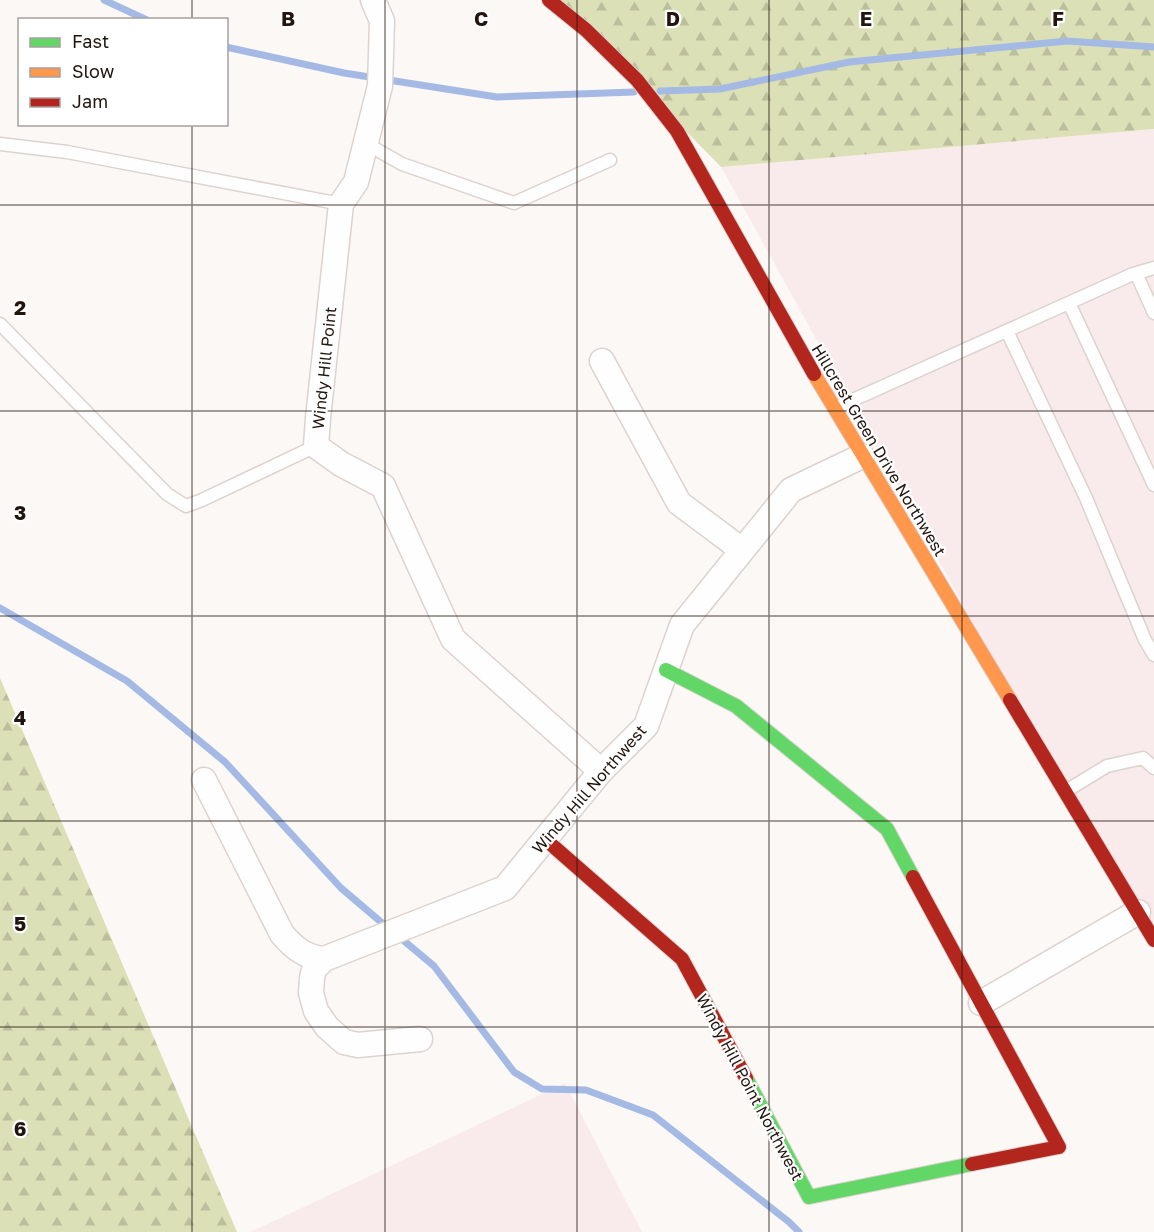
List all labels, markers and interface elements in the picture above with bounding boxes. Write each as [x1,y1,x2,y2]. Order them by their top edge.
text: B [281,6,295,30]
text: C [474,6,488,30]
text: D [666,6,680,30]
text: E [860,6,872,30]
text: F [1052,6,1064,30]
legend [18,18,228,126]
text: Fast [72,30,109,52]
text: Slow [72,60,115,82]
text: Jam [72,90,108,112]
text: 2 [14,295,26,319]
street label: Windy Hill Point [308,306,340,430]
street label: Hillcrest Green Drive Northwest [808,340,950,560]
text: 3 [14,500,26,524]
text: 4 [14,705,26,729]
street label: Windy Hill Northwest [528,720,650,858]
text: 5 [14,911,26,935]
street label: Windy Hill Point Northwest [692,990,808,1184]
text: 6 [14,1116,26,1140]

